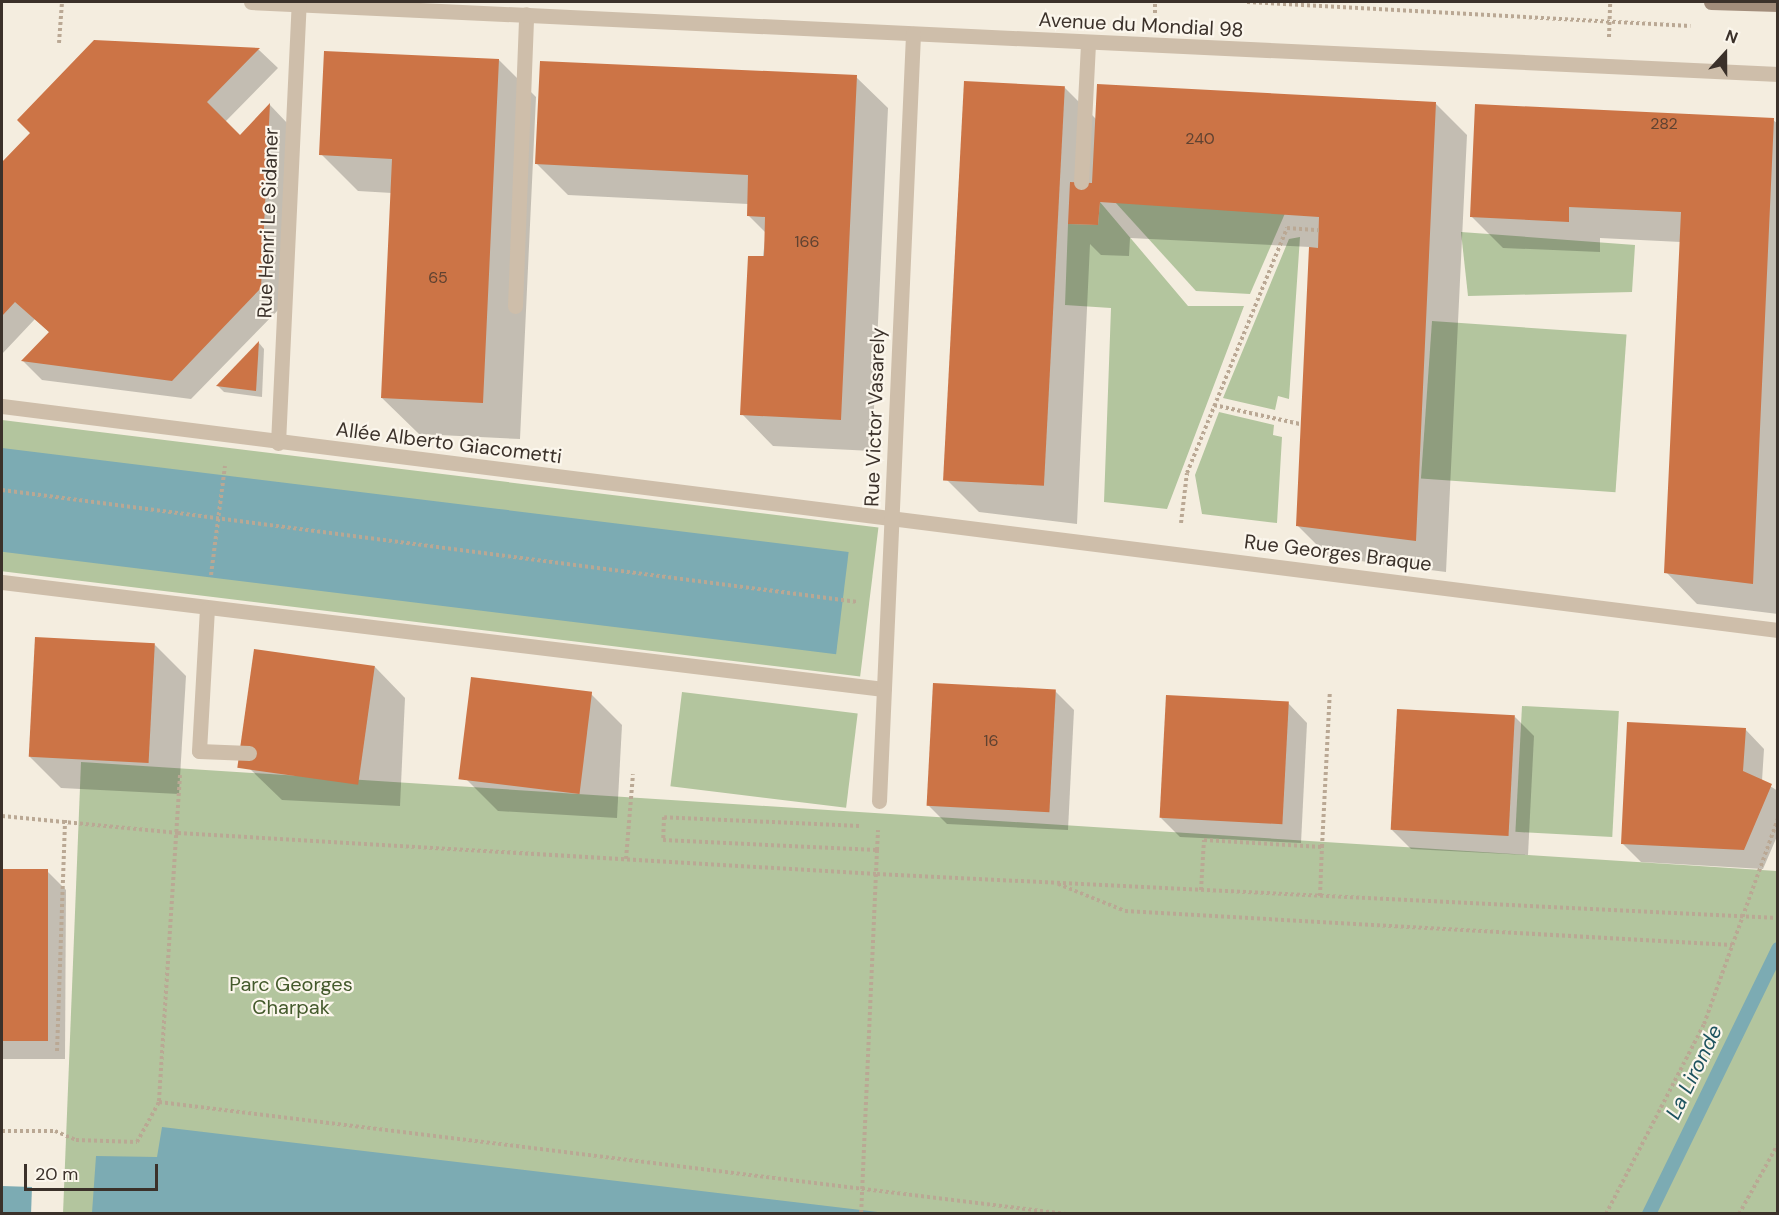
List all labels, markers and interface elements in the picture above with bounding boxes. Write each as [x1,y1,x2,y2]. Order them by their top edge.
street label: Avenue du Mondial 98 [1038,8,1244,42]
north arrow [1695,24,1755,84]
text: N [1722,25,1741,49]
house number: 282 [1650,114,1678,134]
street label: Rue Henri Le Sidaner [253,127,283,319]
house number: 240 [1185,129,1215,149]
house number: 166 [794,232,820,252]
house number: 65 [428,268,448,288]
street label: Rue Victor Vasarely [860,327,890,507]
street label: Allée Alberto Giacometti [335,417,563,469]
street label: Rue Georges Braque [1243,530,1433,576]
house number: 16 [983,731,999,751]
park label: Parc Georges Charpak [229,972,353,1019]
water label: La Lironde [1660,1021,1728,1123]
scale bar [27,1152,160,1190]
text: 20 m [35,1162,78,1186]

